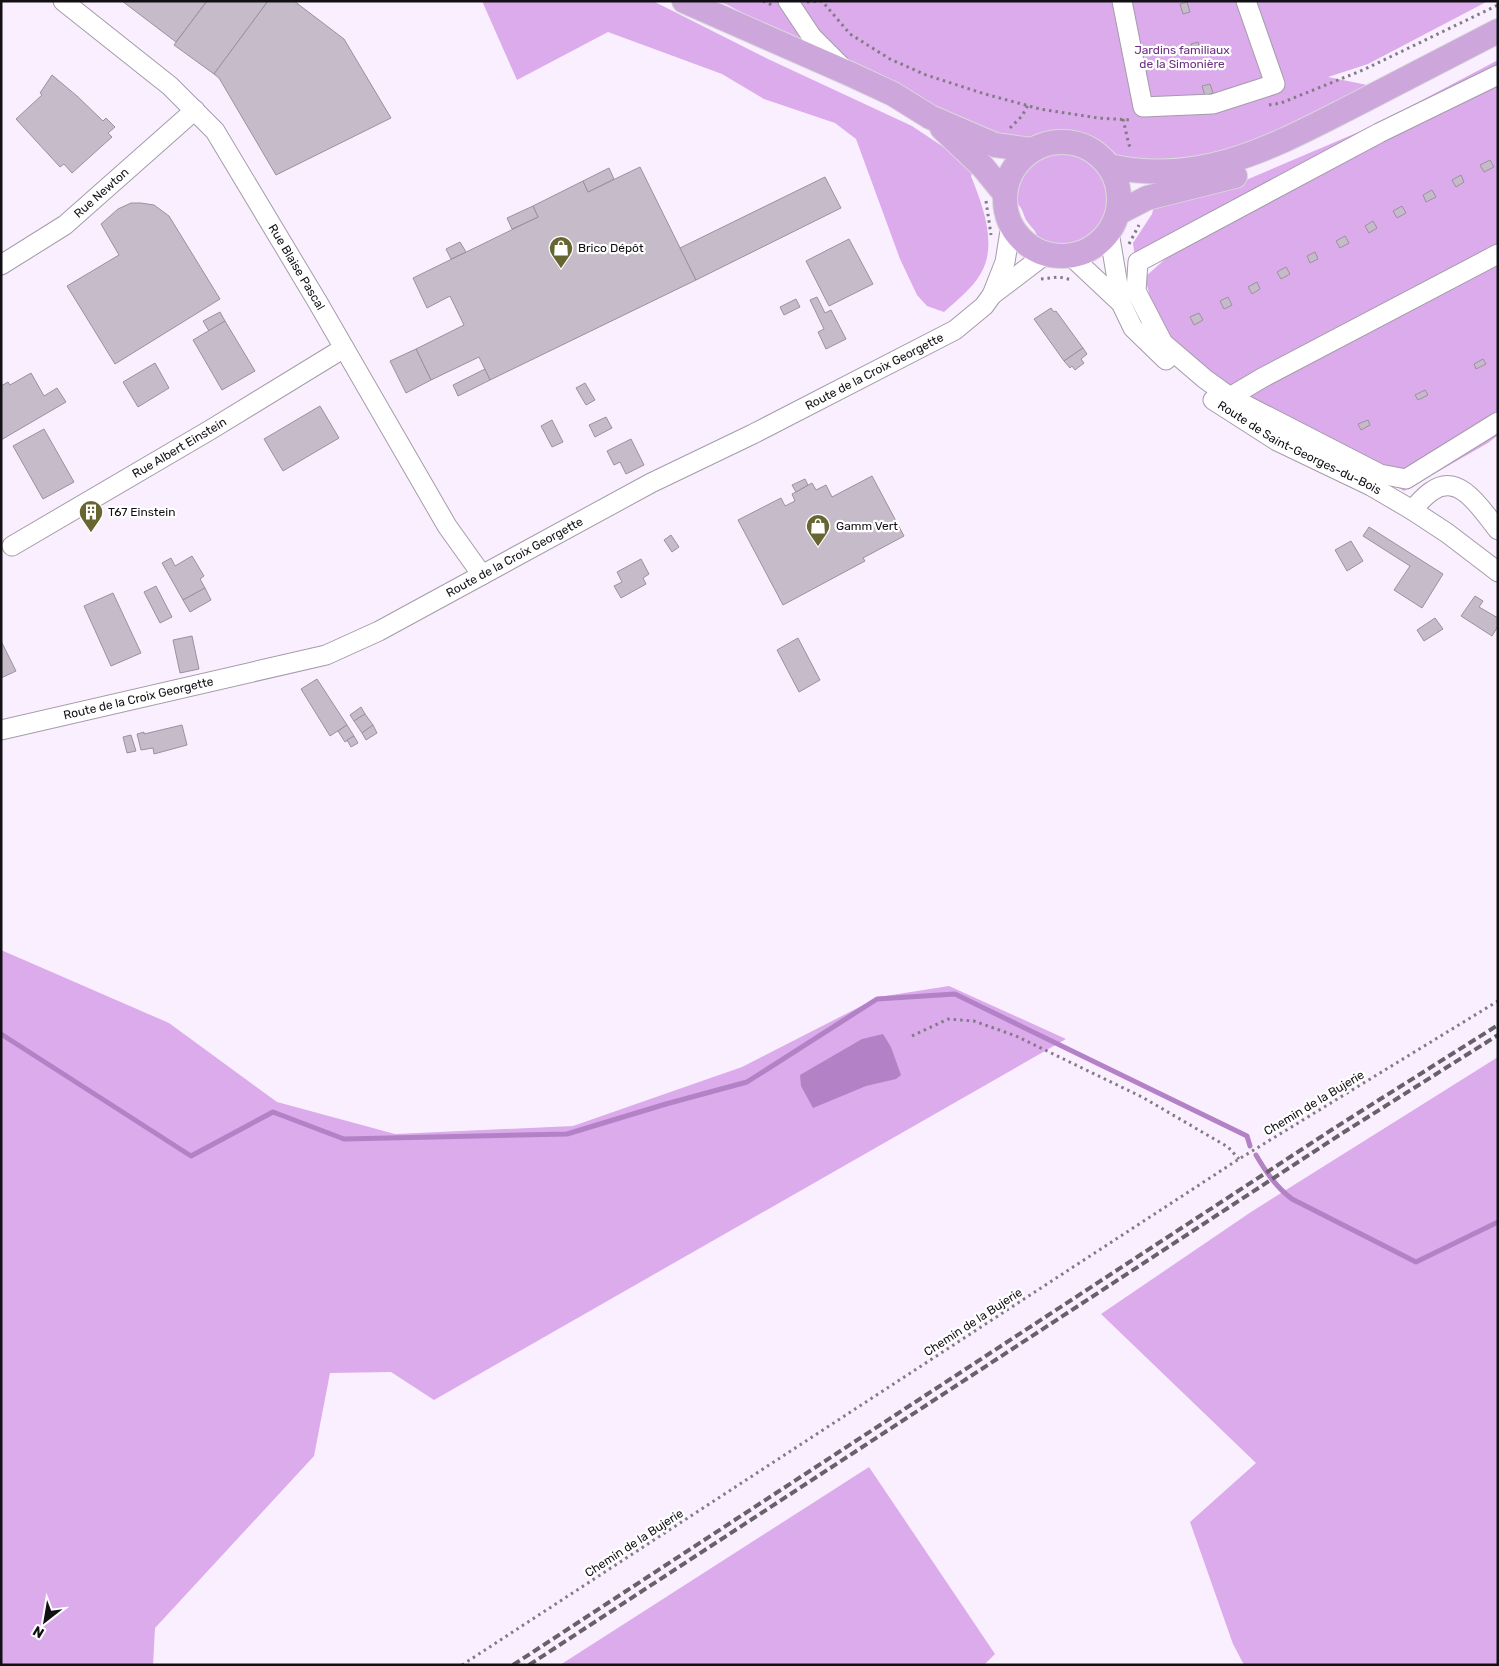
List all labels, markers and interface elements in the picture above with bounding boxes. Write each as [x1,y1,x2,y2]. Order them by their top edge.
park label: Jardins familiaux de la Simonière [1134,43,1230,71]
street label: Rue Newton [71,165,132,221]
street label: Rue Blaise Pascal [266,222,328,313]
shop icon: Brico Dépôt [548,235,574,269]
place label: Brico Dépôt [578,241,644,255]
street label: Route de la Croix Georgette [803,330,946,413]
street label: Route de Saint-Georges-du-Bois [1215,398,1384,497]
street label: Rue Albert Einstein [130,415,229,481]
building icon: T67 Einstein [78,499,104,533]
place label: T67 Einstein [108,505,175,519]
shop icon: Gamm Vert [805,513,831,547]
street label: Route de la Croix Georgette [444,514,586,600]
place label: Gamm Vert [836,519,898,533]
street label: Route de la Croix Georgette [62,674,215,722]
street label: Chemin de la Bujerie [1261,1067,1367,1138]
street label: Chemin de la Bujerie [921,1285,1025,1359]
street label: Chemin de la Bujerie [582,1506,686,1580]
north arrow [20,1596,70,1646]
text: N [30,1622,47,1642]

